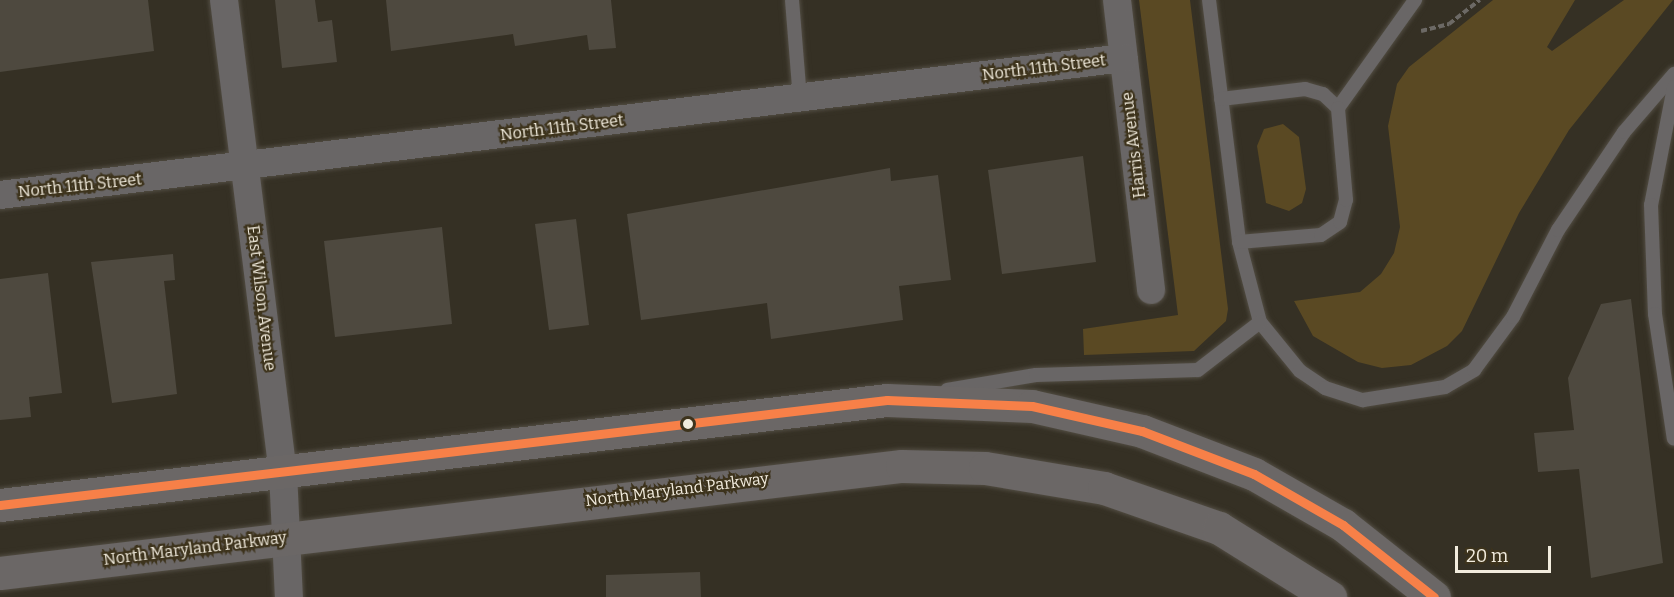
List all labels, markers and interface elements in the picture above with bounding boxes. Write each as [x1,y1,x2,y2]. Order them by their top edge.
street label: North 11th Street [981,51,1107,85]
street label: Harris Avenue [1118,91,1150,199]
street label: North 11th Street [499,111,625,145]
street label: North 11th Street [17,170,143,202]
street label: East Wilson Avenue [243,224,279,372]
unlabelled marker [682,418,694,430]
street label: North Maryland Parkway [584,469,770,511]
street label: North Maryland Parkway [102,528,288,570]
scale bar [1458,534,1554,572]
text: 20 m [1466,545,1508,567]

